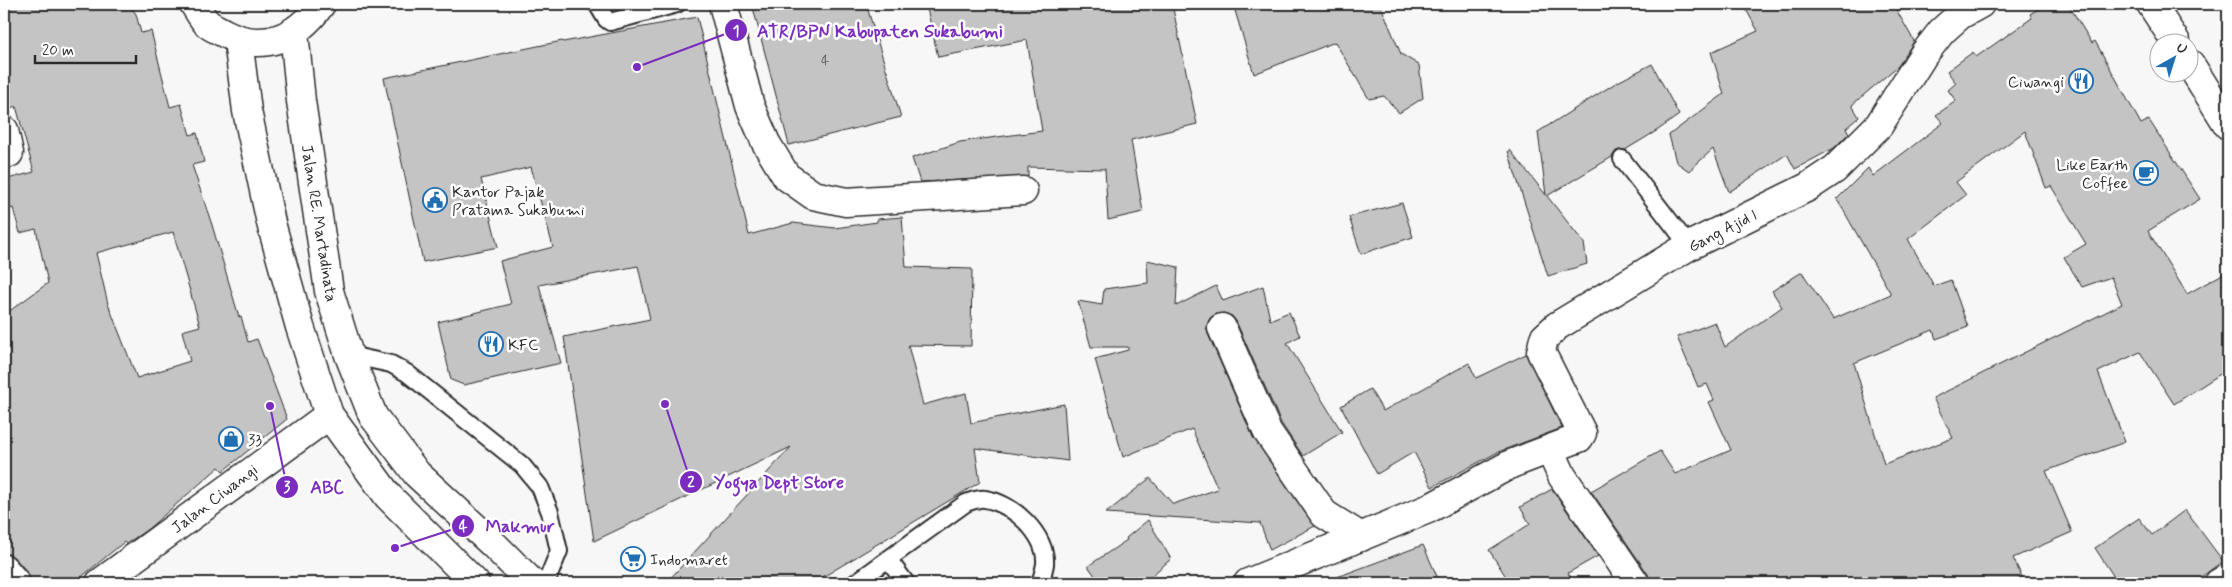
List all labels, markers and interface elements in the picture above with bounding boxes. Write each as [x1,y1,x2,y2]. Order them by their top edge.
callout: ATR/BPN Kabupaten Sukabumi [724,14,1011,47]
text: ATR/BPN Kabupaten Sukabumi [757,20,1003,44]
text: 1 [733,22,739,42]
scale bar [35,32,136,64]
north arrow [2150,32,2200,82]
text: U [2172,39,2191,59]
text: 20 m [42,41,74,61]
house number: 4 [821,52,829,70]
restaurant icon: Ciwangi [2068,68,2094,94]
place label: Ciwangi [2008,72,2064,93]
street label: Jalan RE. Martadinata [296,143,341,303]
place label: Like Earth Coffee [2056,155,2128,194]
cafe icon: Like Earth Coffee [2133,160,2159,186]
place label: Kantor Pajak Pratama Sukabumi [452,182,585,221]
public building icon: Kantor Pajak Pratama Sukabumi [422,187,448,213]
street label: Gang Ajid l [1685,205,1761,258]
restaurant icon: KFC [478,331,504,357]
place label: KFC [508,335,538,356]
shop icon: 33 [218,426,244,452]
place label: 33 [248,430,262,451]
street label: Jalan Ciwangi [167,460,262,539]
callout: Yogya Dept Store [678,465,854,498]
callout: ABC [275,471,354,504]
text: Yogya Dept Store [714,471,844,497]
text: 2 [687,473,695,493]
text: ABC [310,476,344,500]
text: 3 [284,478,291,498]
callout: Makmur [451,509,565,542]
text: Makmur [485,515,555,539]
text: 4 [459,517,468,537]
supermarket icon: Indomaret [620,546,646,572]
place label: Indomaret [650,550,728,571]

